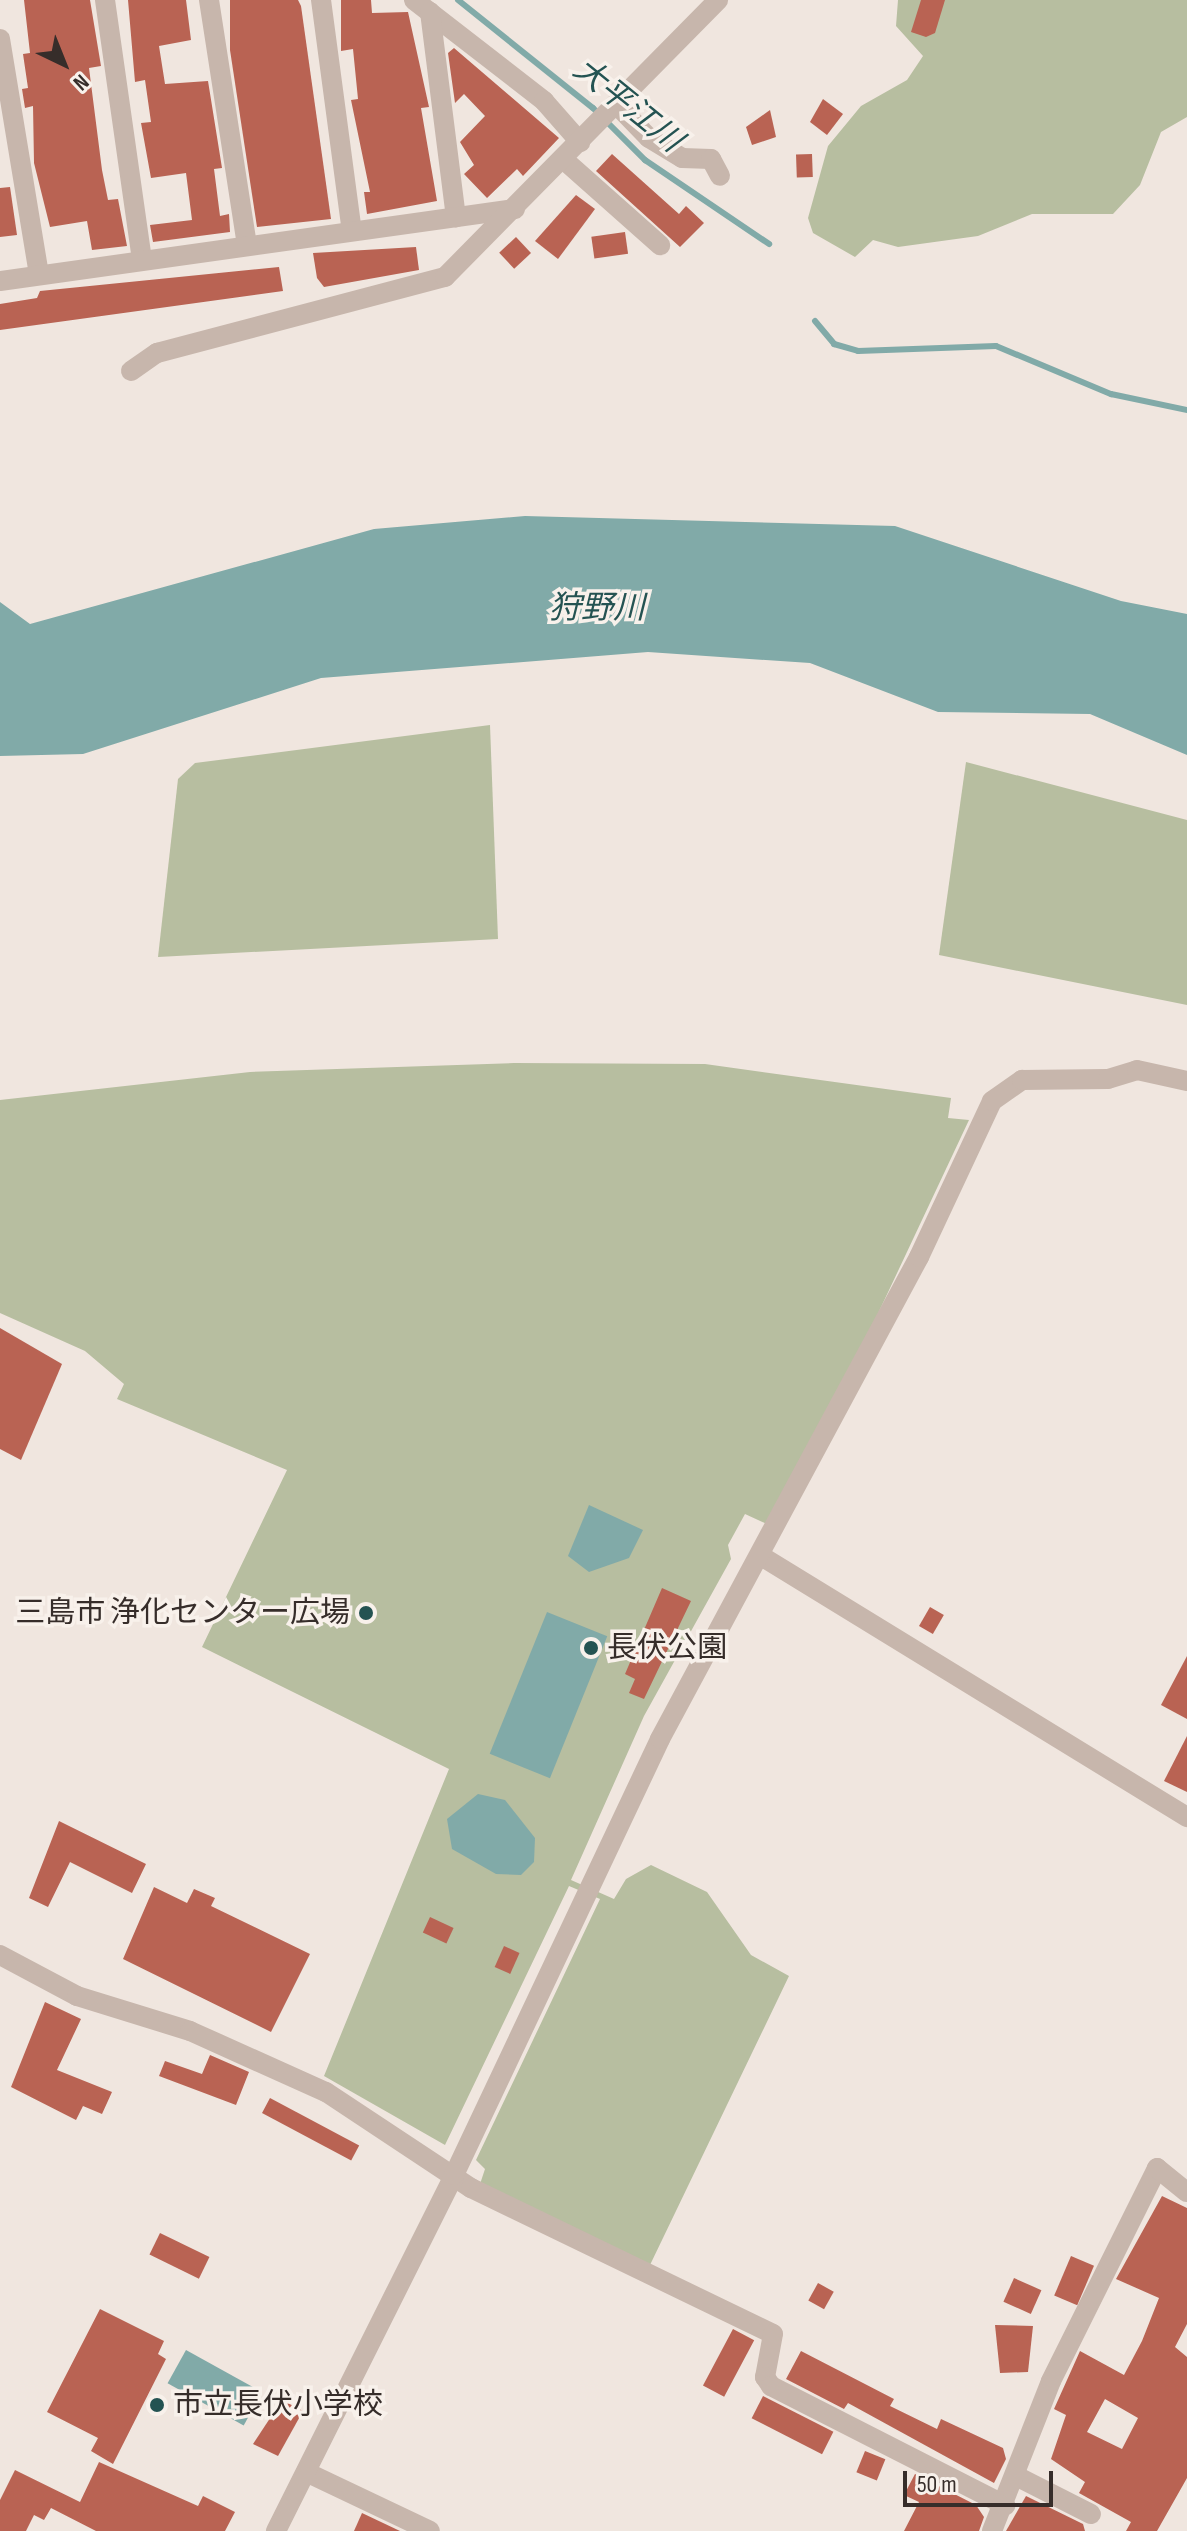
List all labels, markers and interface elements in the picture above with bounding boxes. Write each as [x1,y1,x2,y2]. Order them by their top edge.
north arrow [24,24,104,104]
water label: 大平江川 [565,51,689,161]
text: N [67,68,94,96]
water label: 狩野川 [549,590,645,628]
place label: 三島市 浄化センター広場 [15,1595,350,1631]
marker: 三島市 浄化センター広場 [357,1604,375,1622]
place label: 長伏公園 [607,1630,727,1666]
marker: 長伏公園 [582,1639,600,1657]
place label: 市立長伏小学校 [173,2387,383,2423]
marker: 市立長伏小学校 [148,2396,166,2414]
scale bar [907,2455,1057,2505]
text: 50 m [917,2470,957,2499]

